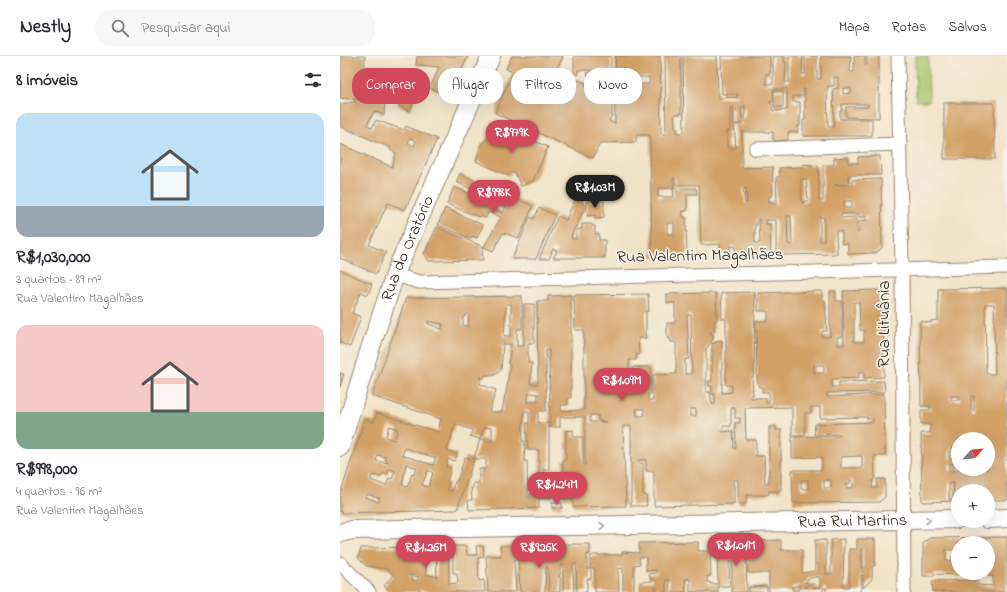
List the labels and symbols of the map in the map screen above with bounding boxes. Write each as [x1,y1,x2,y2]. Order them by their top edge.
pin: R$979K [479,120,545,154]
pin: R$1.03M [558,175,632,209]
pin: R$998K [461,180,527,214]
street label: Rua do Oratório [375,191,441,304]
street label: Rua Valentim Magalhães [616,242,784,272]
street label: Rua Lituânia [872,280,897,368]
pin: R$1.09M [585,368,659,402]
north arrow [951,432,995,476]
pin: R$1.24M [520,472,594,506]
street label: Rua Rui Martins [798,507,908,534]
one-way arrow [925,515,931,524]
one-way arrow [599,522,605,530]
pin: R$1.01M [699,533,773,567]
pin: R$1.26M [389,535,463,569]
pin: R$926K [506,535,572,569]

